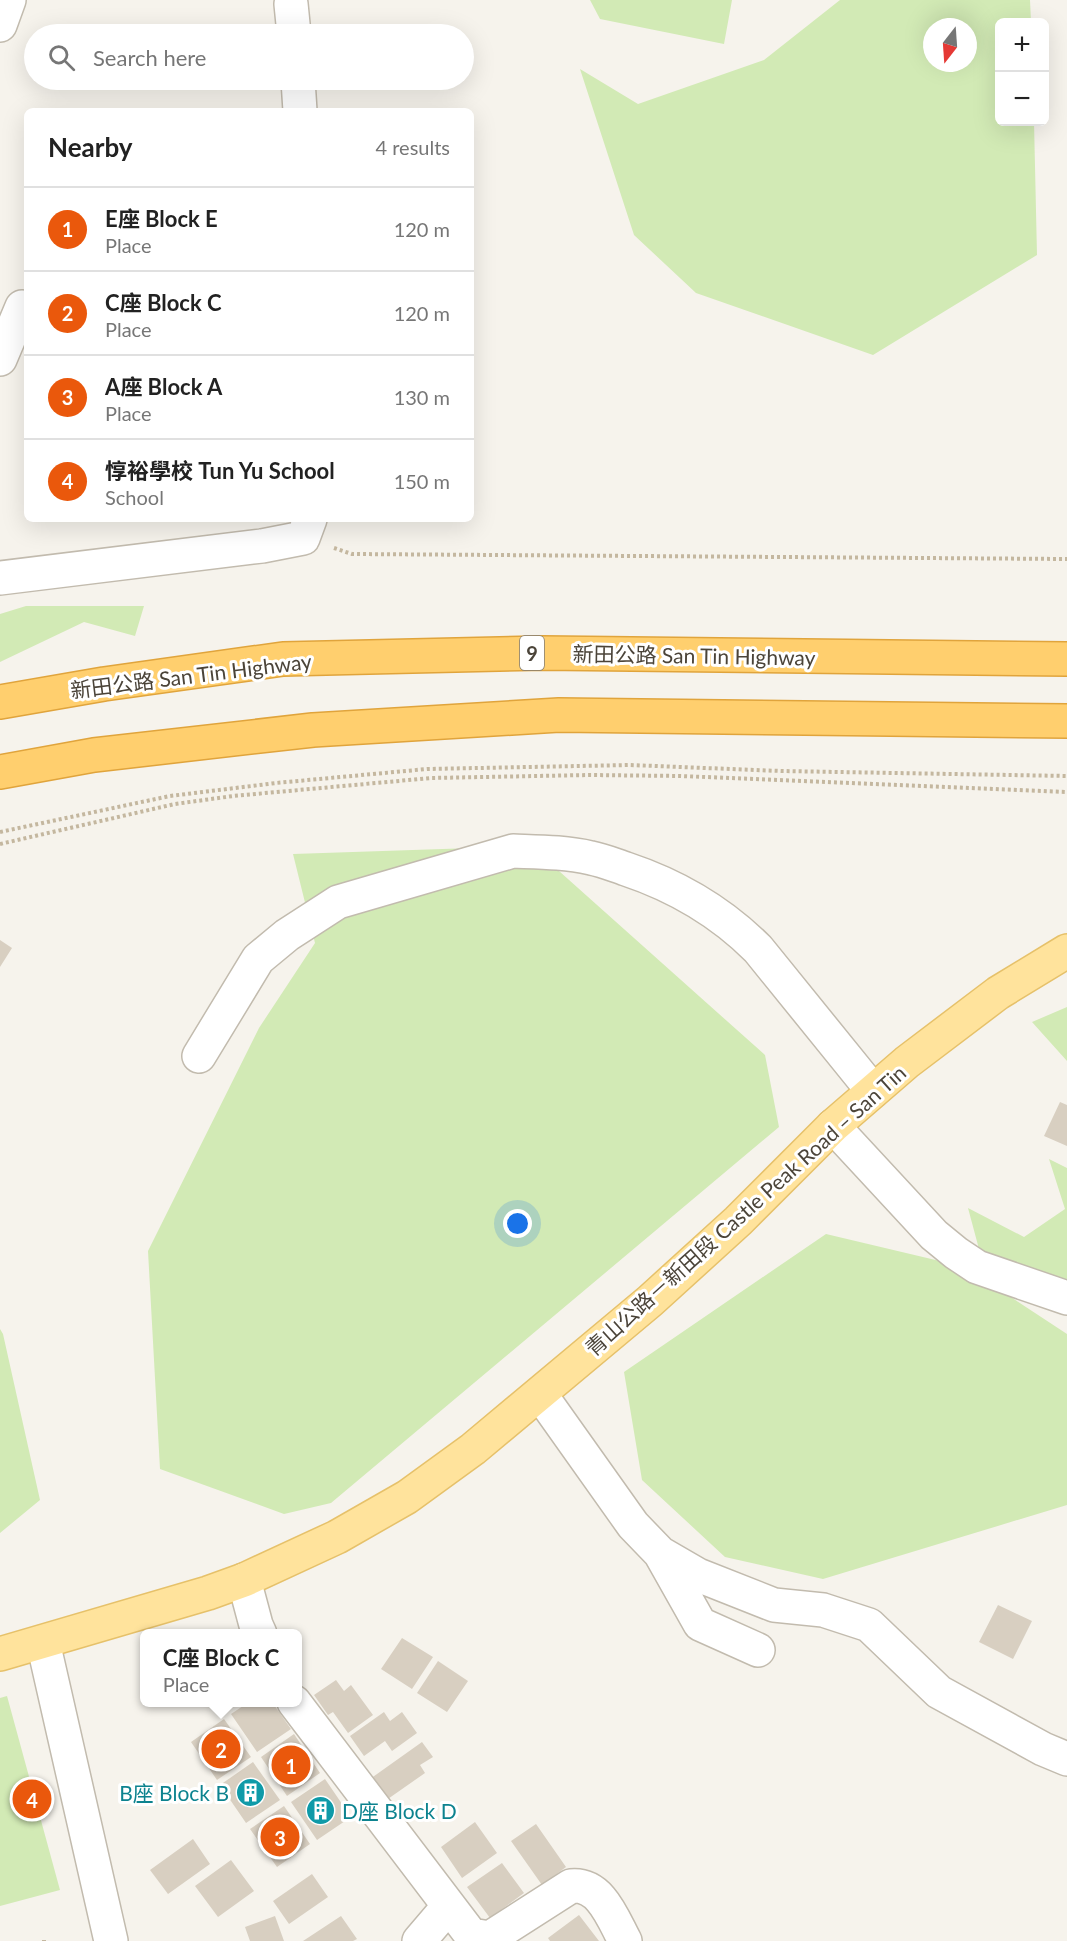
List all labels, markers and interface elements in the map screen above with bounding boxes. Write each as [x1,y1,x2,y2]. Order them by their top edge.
north arrow [923,18,977,72]
map controls [995,18,1049,126]
button: + [995,18,1049,72]
search box [24,24,474,90]
icon: search [45,41,78,74]
text: Search here [93,44,206,71]
button: − [995,72,1049,126]
text: Nearby [48,131,133,163]
text: 4 results [375,135,450,159]
text: E座 Block E [105,205,218,232]
text: 1 [62,217,73,241]
text: 120 m [394,217,450,241]
text: Place [105,233,152,257]
text: C座 Block C [105,289,222,316]
text: 2 [62,301,73,325]
text: 120 m [394,301,450,325]
text: Place [105,317,152,341]
text: A座 Block A [105,373,222,400]
text: 3 [62,385,73,409]
text: 130 m [394,385,450,409]
text: Place [105,401,152,425]
text: 惇裕學校 Tun Yu School [105,457,335,484]
text: 4 [62,469,73,493]
text: 150 m [394,469,450,493]
text: School [105,485,164,509]
road number: 9 [520,636,544,670]
street label: 新田公路 San Tin Highway [572,640,816,670]
street label: 新田公路 San Tin Highway [69,648,313,702]
street label: 青山公路－新田段 Castle Peak Road – San Tin [580,1059,910,1361]
your location [503,1209,532,1238]
popup [140,1629,302,1707]
text: C座 Block C [163,1644,279,1671]
text: Place [163,1672,209,1696]
pin: 2 [202,1726,240,1772]
pin: 1 [272,1742,310,1788]
pin: 4 [12,1776,51,1822]
building icon: B座 Block B [234,1776,266,1808]
place label: B座 Block B [119,1780,229,1805]
building icon: D座 Block D [305,1794,337,1826]
place label: D座 Block D [342,1798,457,1823]
pin: 3 [260,1814,300,1860]

